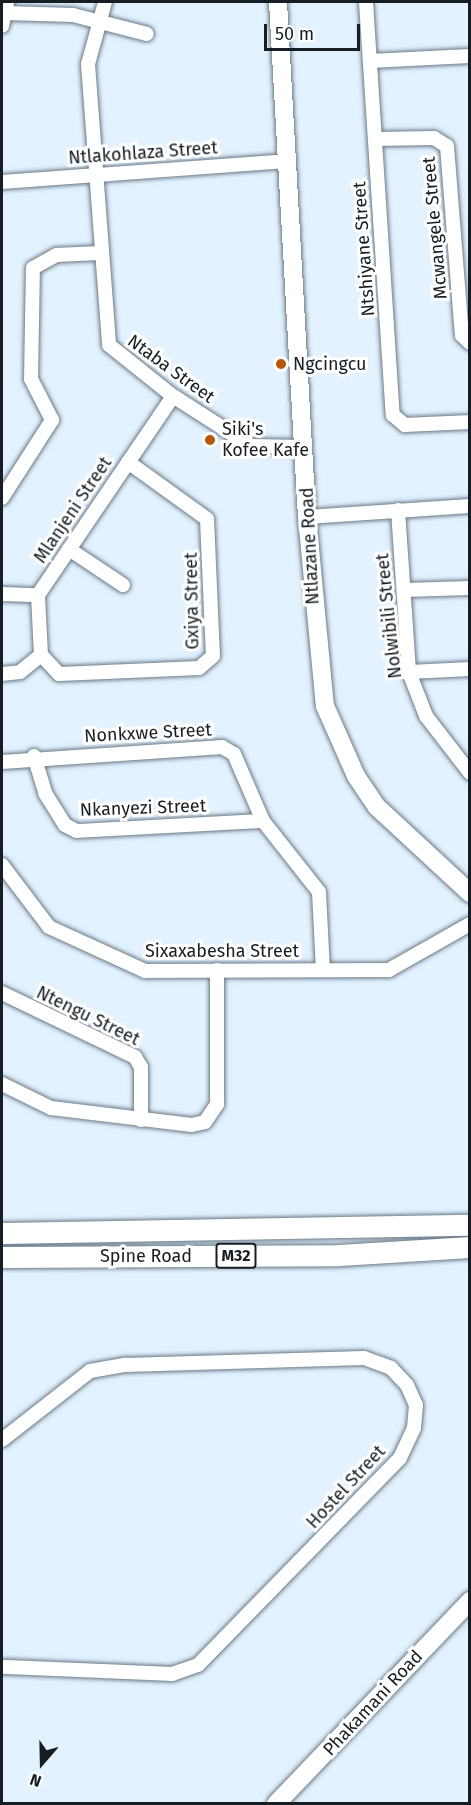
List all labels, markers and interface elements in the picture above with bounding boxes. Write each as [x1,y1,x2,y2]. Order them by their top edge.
scale bar [267,12,363,50]
text: 50 m [275,23,314,45]
street label: Ntlakohlaza Street [68,137,218,169]
street label: Mcwangele Street [418,156,452,300]
street label: Ntshiyane Street [349,181,379,317]
street label: Ntaba Street [123,330,219,408]
place label: Ngcingcu [293,353,367,375]
marker: Ngcingcu [274,357,288,371]
place label: Siki's Kofee Kafe [222,419,309,462]
marker: Siki's Kofee Kafe [203,433,217,447]
street label: Mlanjeni Street [29,453,117,567]
street label: Ntlazane Road [296,487,324,605]
street label: Gxiya Street [180,552,204,650]
street label: Nolwibili Street [372,552,406,680]
street label: Nonkxwe Street [84,719,212,747]
street label: Nkanyezi Street [79,795,207,821]
street label: Sixaxabesha Street [145,940,299,962]
street label: Ntengu Street [33,982,143,1050]
road number: M32 [215,1243,257,1269]
street label: Spine Road [100,1245,192,1267]
street label: Hostel Street [302,1441,390,1533]
street label: Phakamani Road [319,1646,427,1760]
north arrow [12,1733,72,1793]
text: N [27,1770,44,1791]

